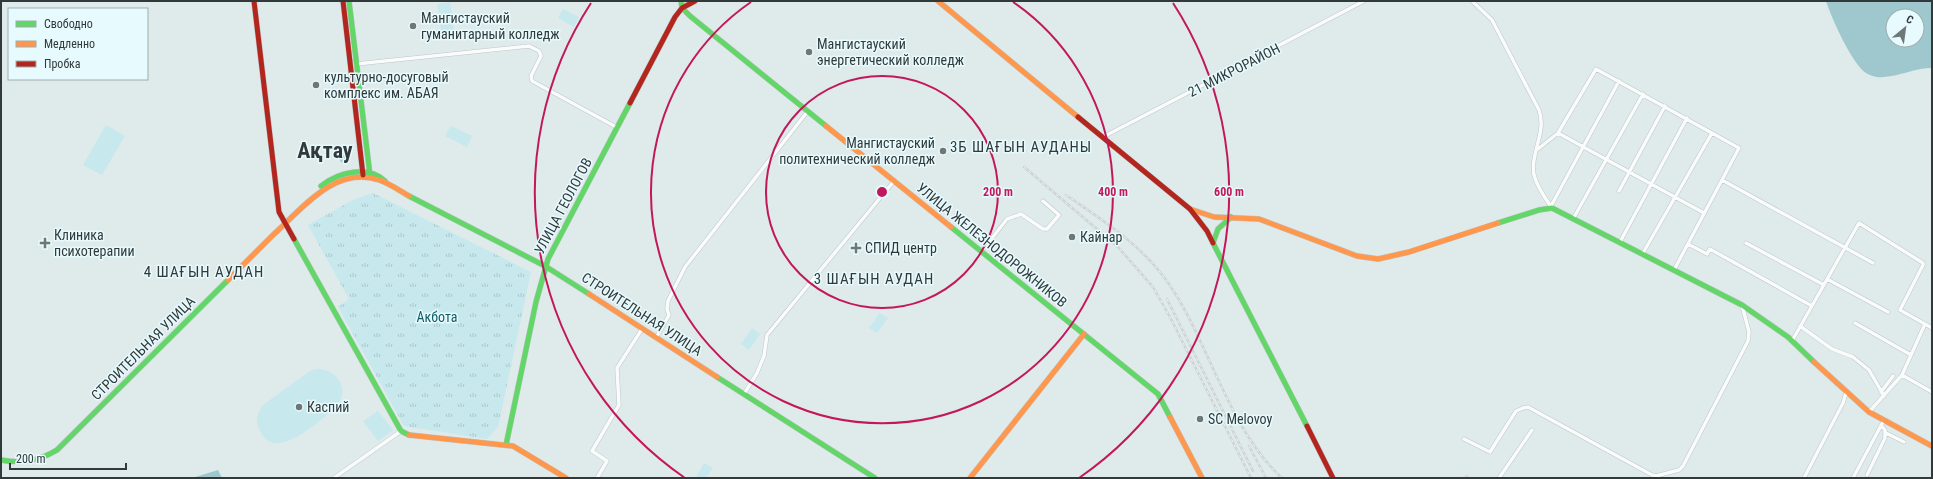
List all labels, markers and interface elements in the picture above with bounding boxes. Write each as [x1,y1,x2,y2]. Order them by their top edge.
legend [8,8,148,80]
north arrow [1885,8,1925,48]
place label: Мангистауский гуманитарный колледж [421,10,560,42]
text: С [1904,12,1916,27]
text: Свободно [44,17,93,31]
marker: Мангистауский гуманитарный колледж [408,21,418,31]
place label: Мангистауский энергетический колледж [817,36,964,68]
text: Медленно [44,37,95,51]
street label: 21 МИКРОРАЙОН [1185,40,1283,100]
marker: Мангистауский энергетический колледж [804,47,814,57]
text: Пробка [44,57,81,71]
place label: культурно-досуговый комплекс им. АБАЯ [324,69,449,101]
marker: культурно-досуговый комплекс им. АБАЯ [311,80,321,90]
place label: Мангистауский политехнический колледж [779,135,935,167]
district label: Ақтау [297,138,353,163]
district label: 3Б ШАҒЫН АУДАНЫ [950,138,1092,156]
marker: Мангистауский политехнический колледж [938,146,948,156]
street label: УЛИЦА ГЕОЛОГОВ [531,155,595,257]
street label: УЛИЦА ЖЕЛЕЗНОДОРОЖНИКОВ [914,180,1070,310]
centre of rings [875,185,889,199]
text: 200 m [983,185,1013,199]
text: 400 m [1098,185,1128,199]
text: 600 m [1214,185,1244,199]
place label: Клиника психотерапии [54,227,135,259]
place label: Кайнар [1080,229,1123,245]
marker: Кайнар [1067,232,1077,242]
marker: Клиника психотерапии [39,237,51,249]
place label: СПИД центр [865,240,937,256]
marker: СПИД центр [850,242,862,254]
district label: 4 ШАҒЫН АУДАН [144,263,264,281]
street label: СТРОИТЕЛЬНАЯ УЛИЦА [579,269,705,359]
district label: 3 ШАҒЫН АУДАН [814,270,934,288]
street label: СТРОИТЕЛЬНАЯ УЛИЦА [88,293,198,403]
park label: Акбота [416,309,458,325]
place label: Каспий [307,399,349,415]
marker: Каспий [294,402,304,412]
place label: SC Melovoy [1208,411,1272,427]
marker: SC Melovoy [1195,414,1205,424]
scale bar [10,445,126,471]
text: 200 m [16,452,46,466]

